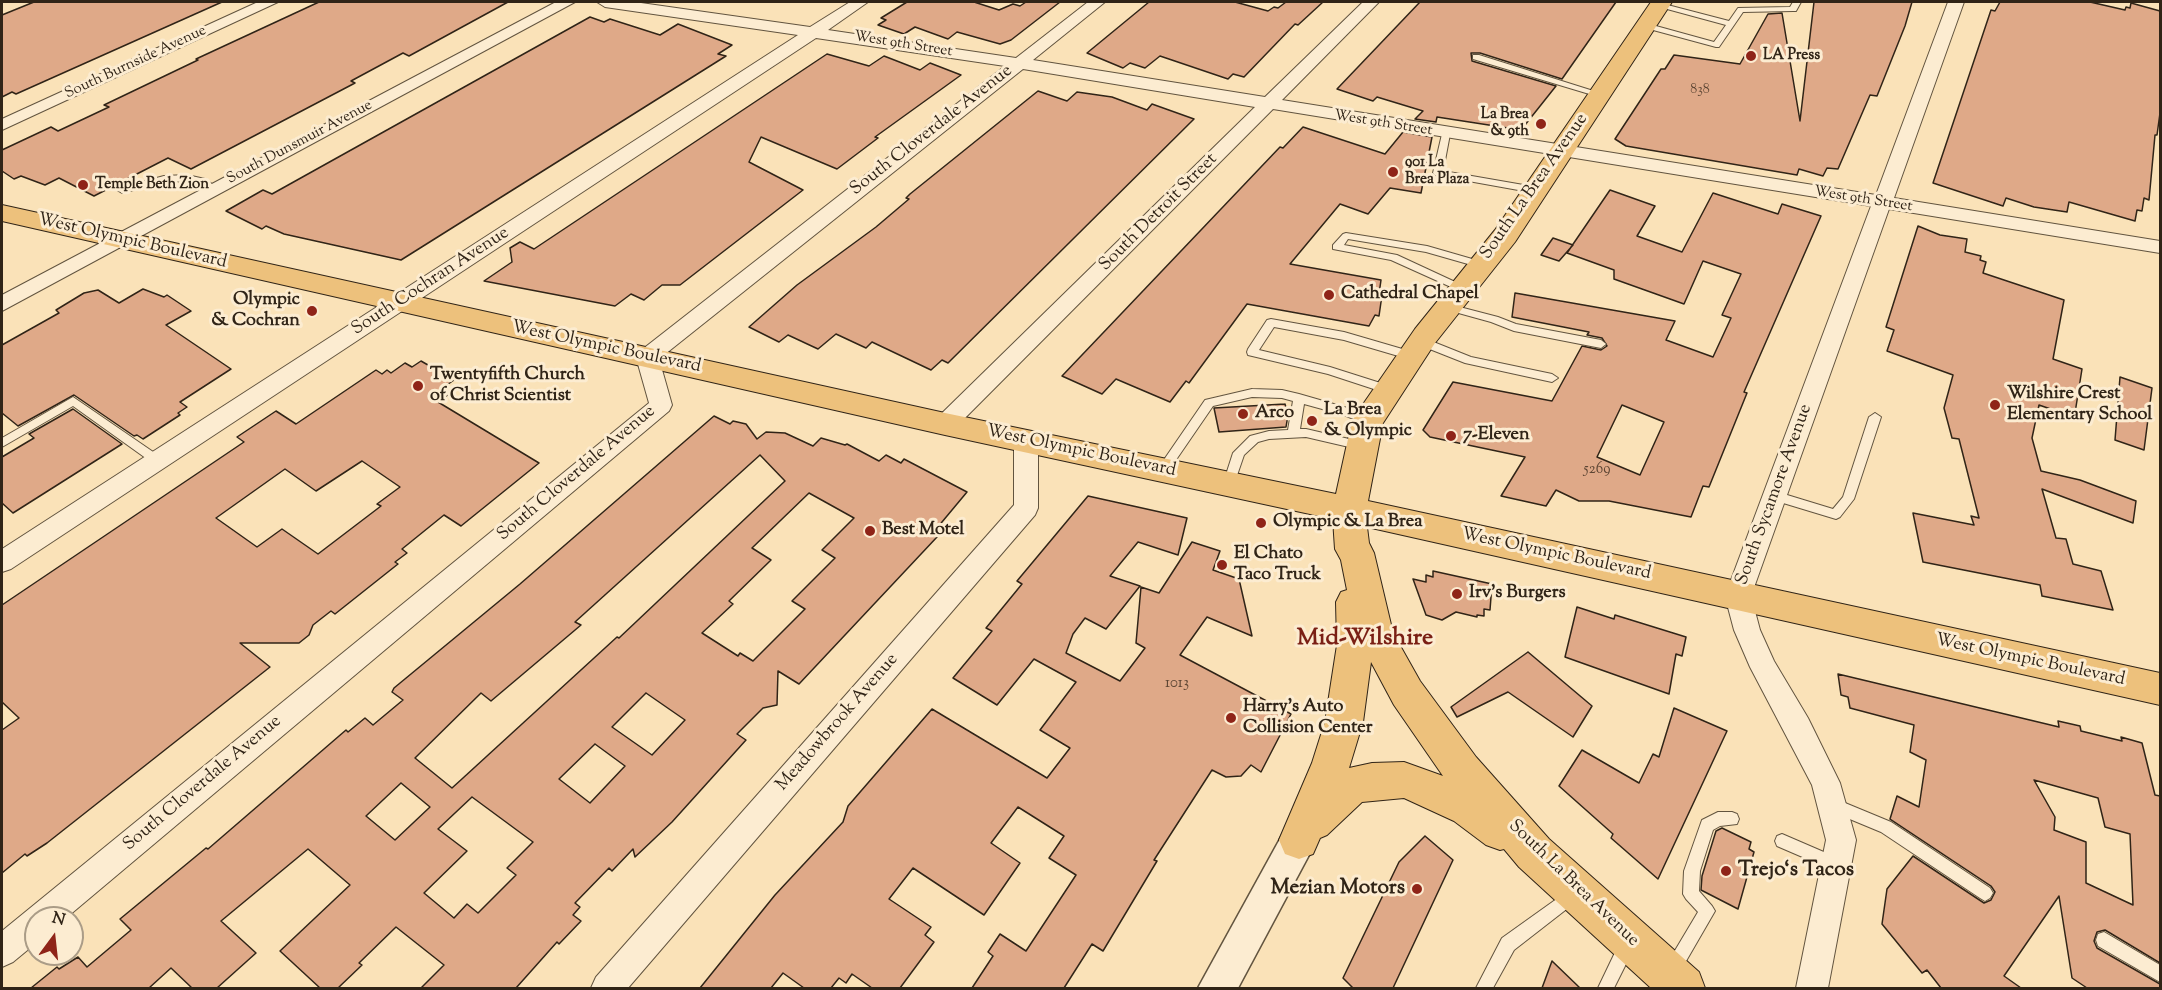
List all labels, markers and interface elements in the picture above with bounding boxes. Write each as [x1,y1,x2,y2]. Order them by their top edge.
street label: South Burnside Avenue [62,22,210,104]
street label: West 9th Street [852,28,954,62]
place label: LA Press [1763,47,1820,65]
marker: LA Press [1744,49,1758,63]
street label: South Cloverdale Avenue [847,61,1017,201]
house number: 838 [1690,83,1710,99]
street label: South Dunsmuir Avenue [224,97,376,189]
place label: La Brea & 9th [1481,106,1529,141]
street label: West 9th Street [1332,107,1434,141]
street label: South La Brea Avenue [1476,110,1594,264]
marker: La Brea & 9th [1534,117,1548,131]
street label: South Detroit Street [1095,149,1223,277]
place label: 901 La Brea Plaza [1405,154,1469,189]
marker: 901 La Brea Plaza [1386,165,1400,179]
place label: Temple Beth Zion [95,176,209,194]
marker: Temple Beth Zion [76,178,90,192]
street label: West 9th Street [1812,183,1914,217]
street label: West Olympic Boulevard [35,210,229,274]
street label: South Cochran Avenue [348,223,514,341]
place label: Cathedral Chapel [1341,284,1479,306]
marker: Cathedral Chapel [1322,288,1336,302]
place label: Olympic & Cochran [211,290,300,332]
marker: Olympic & Cochran [305,304,319,318]
street label: West Olympic Boulevard [509,317,703,379]
place label: Twentyfifth Church of Christ Scientist [430,365,585,407]
marker: Twentyfifth Church of Christ Scientist [411,379,425,393]
place label: Wilshire Crest Elementary School [2007,384,2152,426]
marker: Wilshire Crest Elementary School [1988,398,2002,412]
place label: La Brea & Olympic [1324,400,1412,442]
street label: South Cloverdale Avenue [493,401,661,547]
street label: South Sycamore Avenue [1732,402,1818,588]
place label: Arco [1255,403,1294,425]
marker: Arco [1236,407,1250,421]
marker: La Brea & Olympic [1305,414,1319,428]
street label: West Olympic Boulevard [984,421,1178,483]
place label: 7-Eleven [1463,425,1530,447]
marker: 7-Eleven [1444,429,1458,443]
house number: 5269 [1584,461,1610,479]
place label: Olympic & La Brea [1273,512,1422,534]
marker: Olympic & La Brea [1254,516,1268,530]
place label: Best Motel [882,520,964,542]
marker: Best Motel [863,524,877,538]
street label: West Olympic Boulevard [1459,524,1653,586]
place label: El Chato Taco Truck [1234,544,1321,586]
marker: El Chato Taco Truck [1215,558,1229,572]
place label: Irv's Burgers [1469,583,1566,605]
marker: Irv's Burgers [1450,587,1464,601]
district label: Mid-Wilshire [1297,626,1433,654]
street label: West Olympic Boulevard [1933,630,2127,692]
street label: Meadowbrook Avenue [772,650,904,796]
house number: 1013 [1165,675,1189,693]
place label: Harry's Auto Collision Center [1243,697,1372,740]
street label: South Cloverdale Avenue [119,711,287,857]
marker: Harry's Auto Collision Center [1224,711,1238,725]
street label: South La Brea Avenue [1503,816,1643,952]
place label: Trejo‘s Tacos [1738,858,1854,884]
marker: Trejo‘s Tacos [1719,864,1733,878]
place label: Mezian Motors [1271,876,1405,902]
marker: Mezian Motors [1410,882,1424,896]
north arrow [24,906,84,966]
text: N [49,907,67,933]

